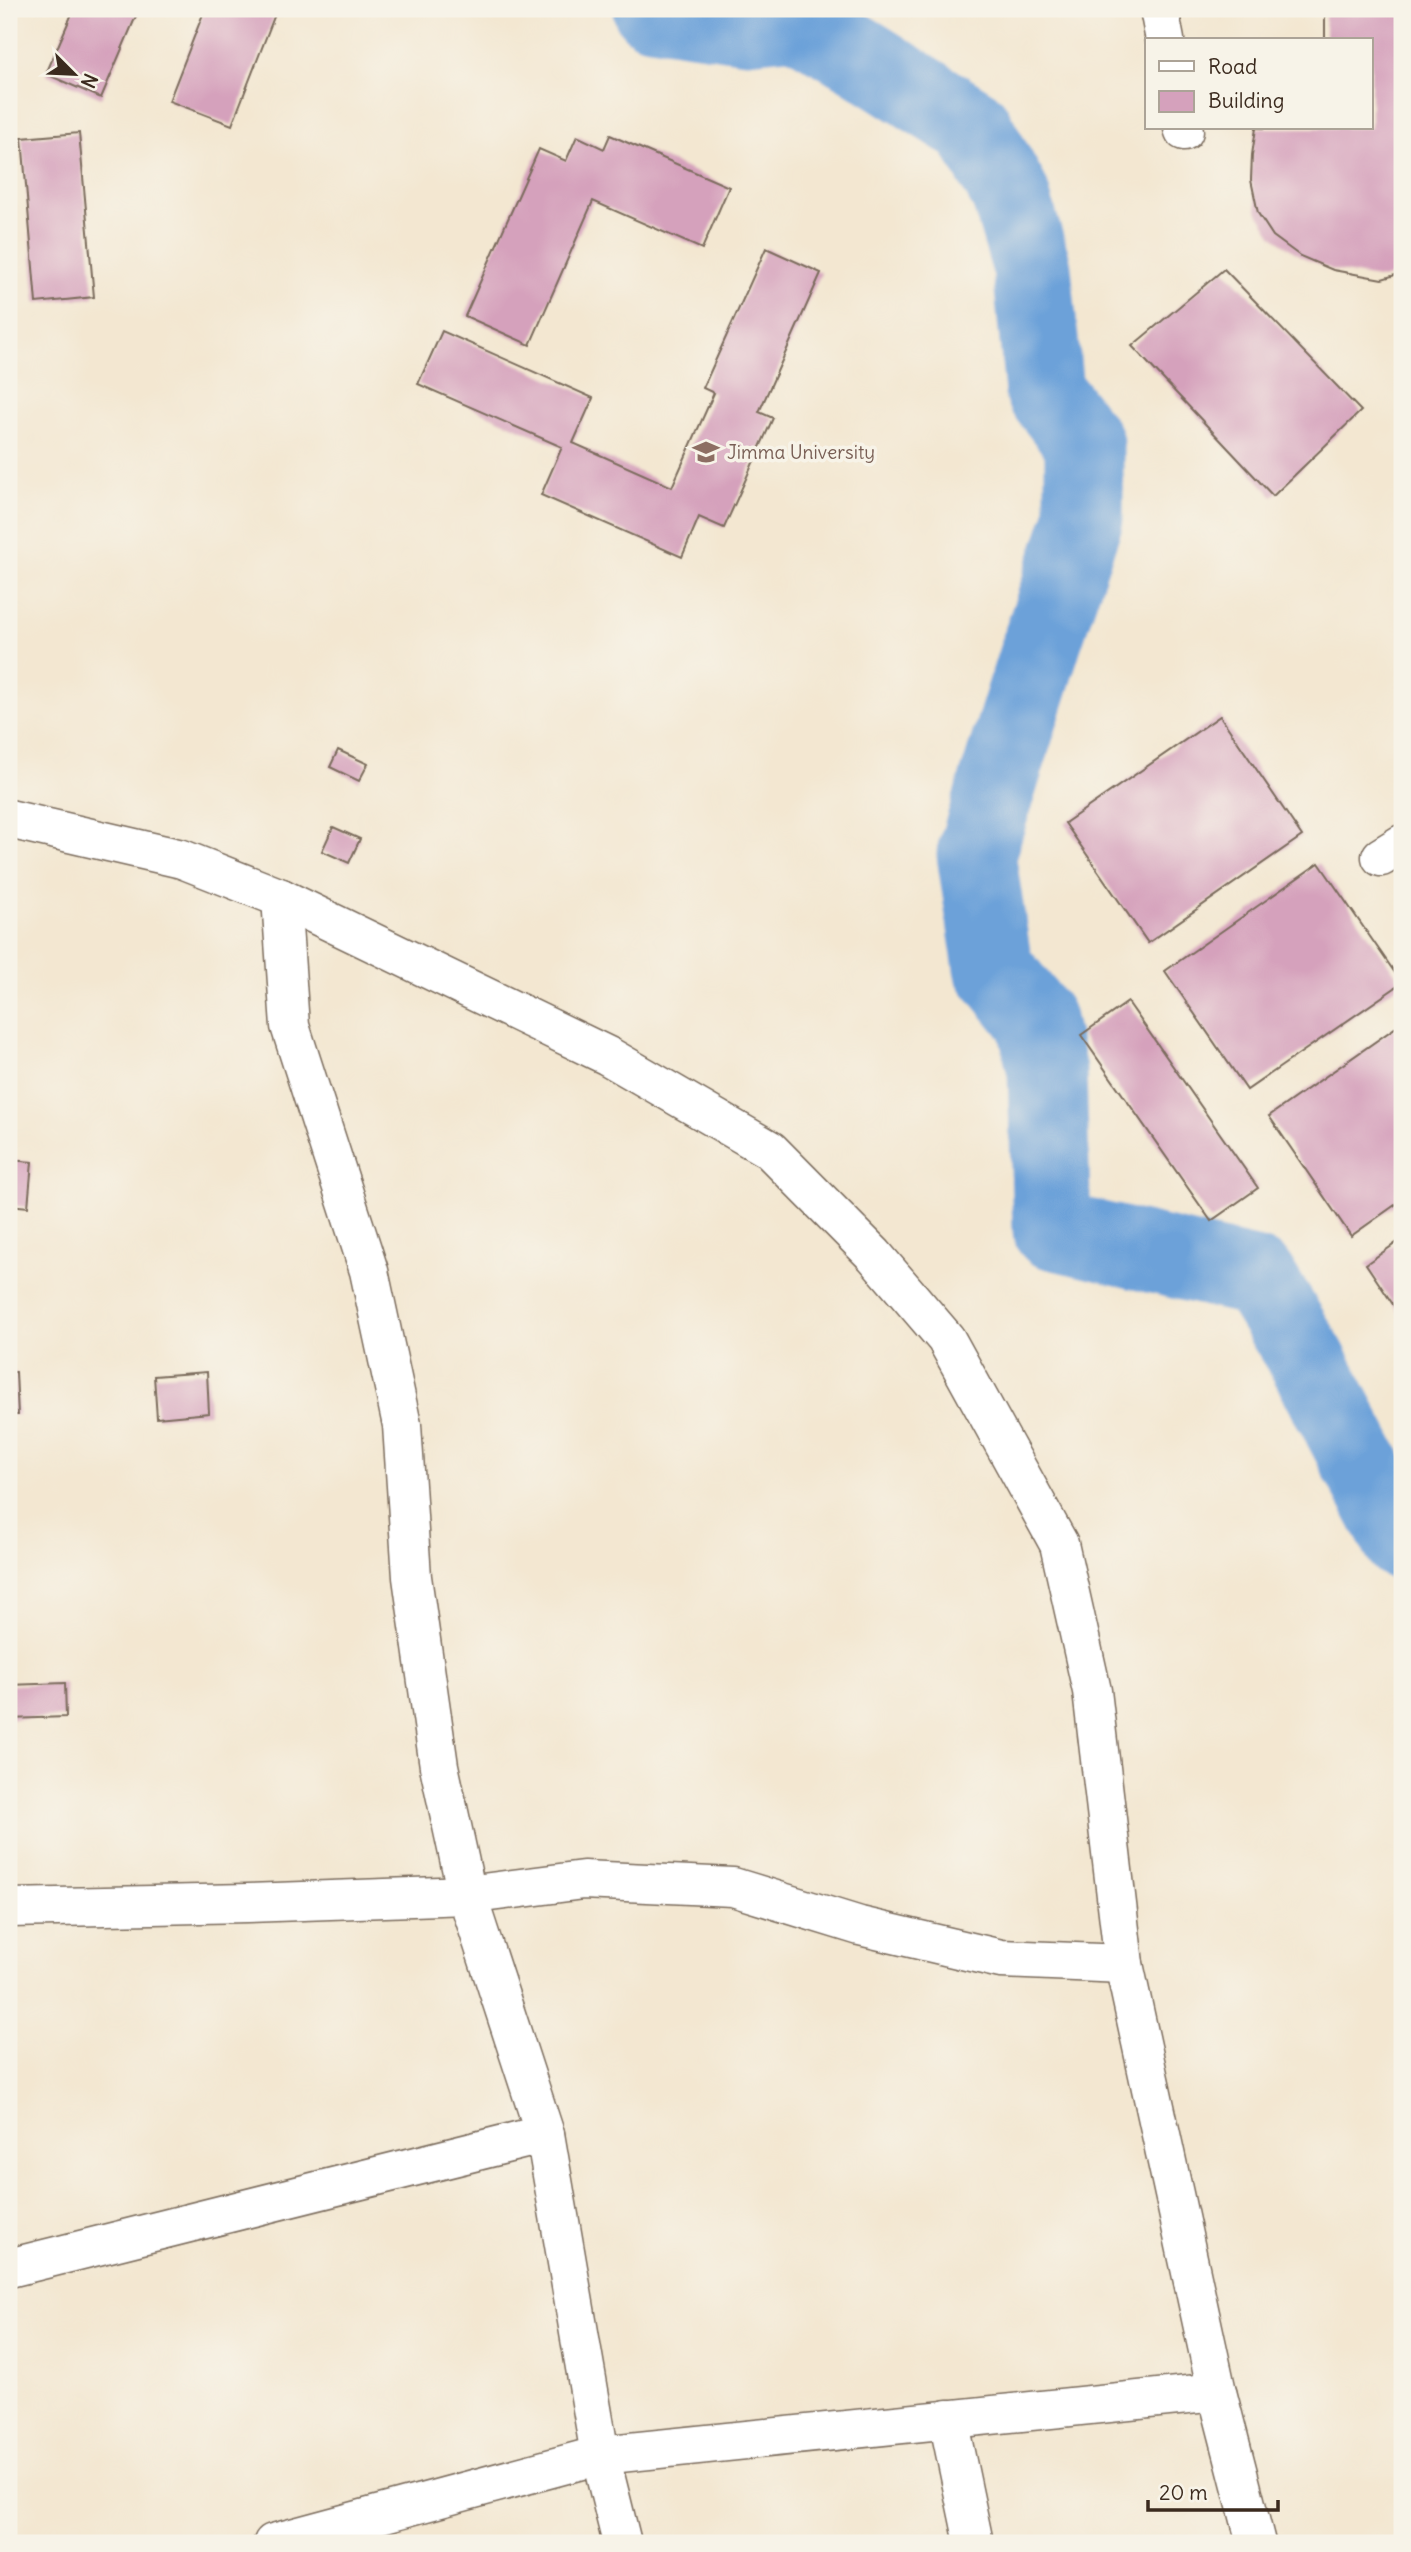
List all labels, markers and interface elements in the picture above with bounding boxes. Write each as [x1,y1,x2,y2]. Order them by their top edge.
north arrow [38,38,108,108]
legend [1145,38,1372,130]
text: Road [1208,53,1257,80]
text: N [76,70,103,92]
text: Building [1208,87,1284,114]
school or university icon: Jimma University [691,437,721,467]
place label: Jimma University [727,440,875,464]
scale bar [1148,2468,1278,2512]
text: 20 m [1159,2479,1208,2506]

